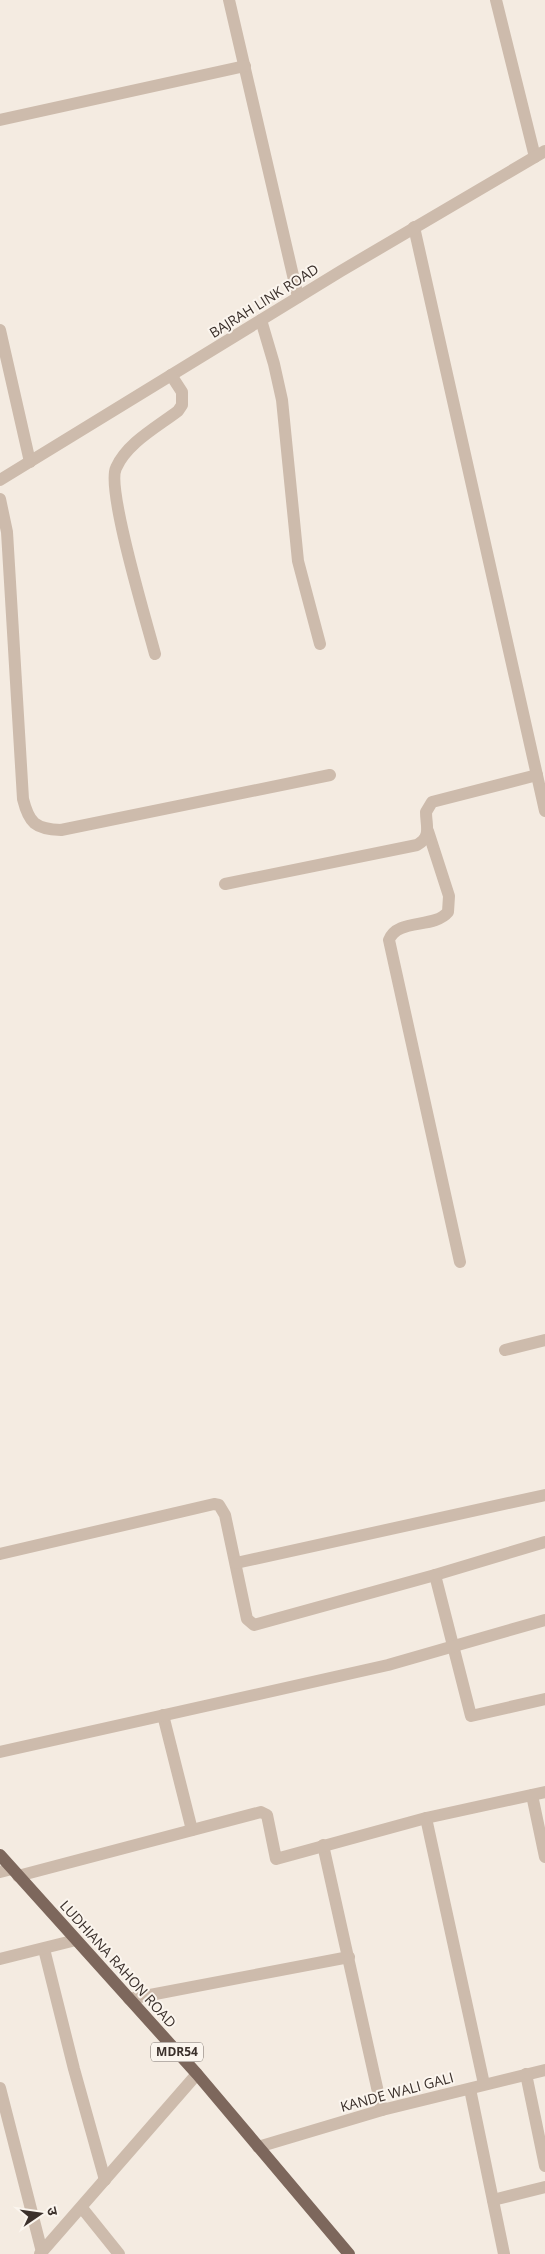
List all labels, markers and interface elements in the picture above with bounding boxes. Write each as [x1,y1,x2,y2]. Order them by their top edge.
street label: BAJRAH LINK ROAD [205,259,322,342]
street label: LUDHIANA RAHON ROAD [56,1896,181,2031]
road number: MDR54 [151,2042,203,2062]
street label: KANDE WALI GALI [338,2067,456,2116]
north arrow [15,2189,65,2239]
text: उ [43,2205,64,2218]

